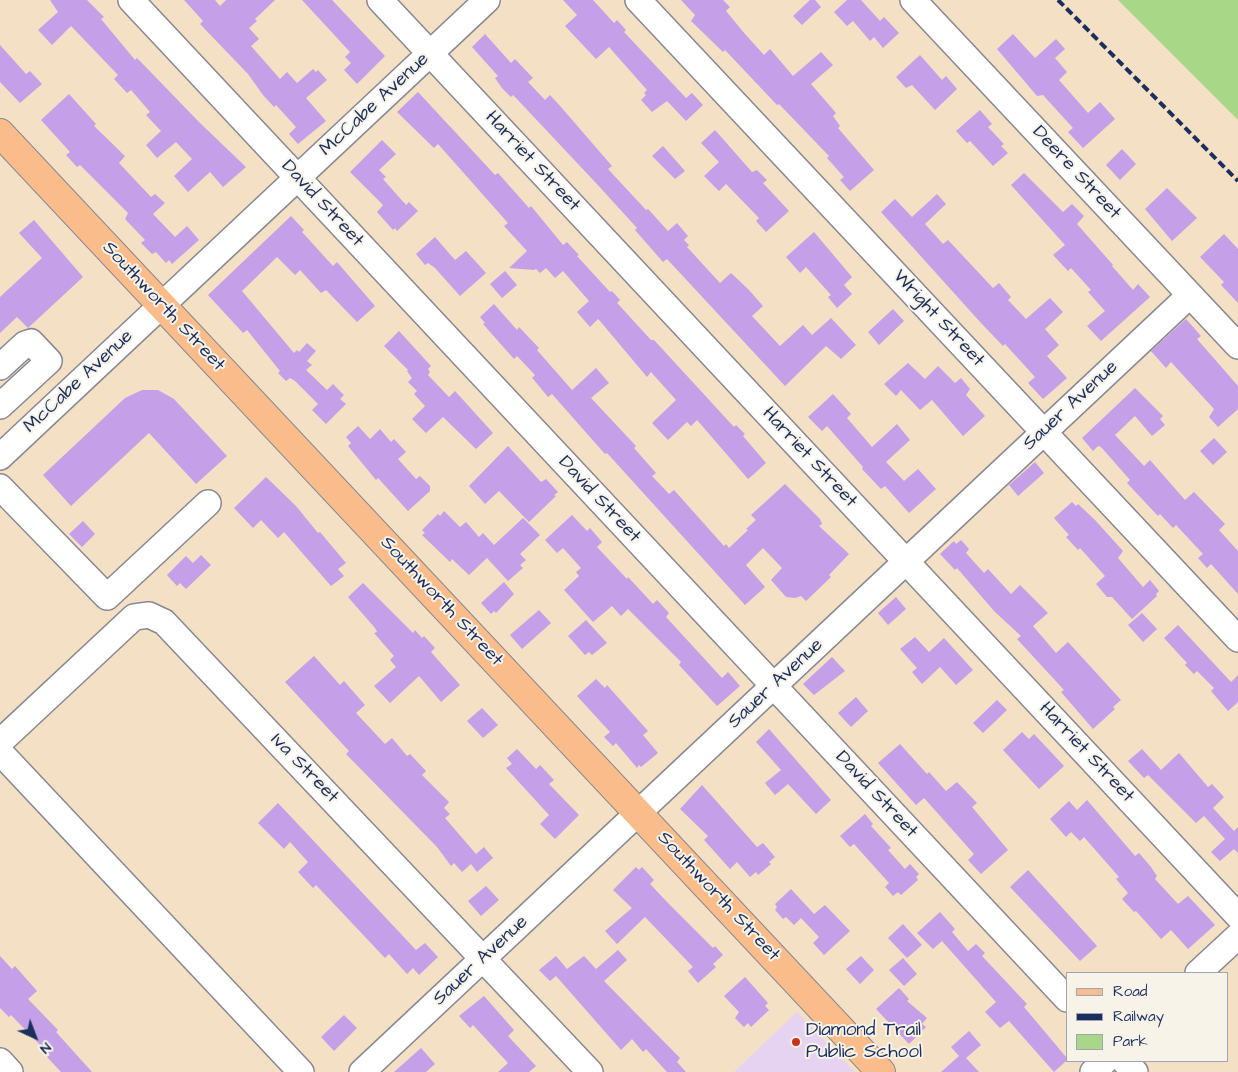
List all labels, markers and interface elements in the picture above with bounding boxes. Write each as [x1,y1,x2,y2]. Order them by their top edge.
street label: McCabe Avenue [316,49,434,161]
street label: Harriet Street [480,107,584,217]
street label: Deere Street [1027,121,1125,225]
street label: David Street [276,156,368,252]
street label: Southworth Street [97,237,229,377]
street label: Wright Street [887,266,989,372]
street label: McCabe Avenue [20,326,138,438]
street label: Sauer Avenue [1019,356,1123,456]
street label: Harriet Street [757,403,861,513]
street label: David Street [553,452,645,548]
street label: Southworth Street [375,532,507,672]
street label: Sauer Avenue [724,634,828,734]
street label: Harriet Street [1034,698,1138,808]
street label: Iva Street [265,729,343,809]
street label: David Street [830,747,922,843]
street label: Southworth Street [652,827,784,967]
street label: Sauer Avenue [429,911,533,1011]
legend [1066,972,1228,1062]
text: Road [1113,981,1147,1002]
text: Railway [1113,1006,1164,1027]
north arrow [10,1012,60,1062]
place label: Diamond Trail Public School [806,1020,922,1064]
text: Park [1113,1031,1148,1052]
marker: Diamond Trail Public School [790,1036,802,1048]
text: N [35,1038,55,1058]

